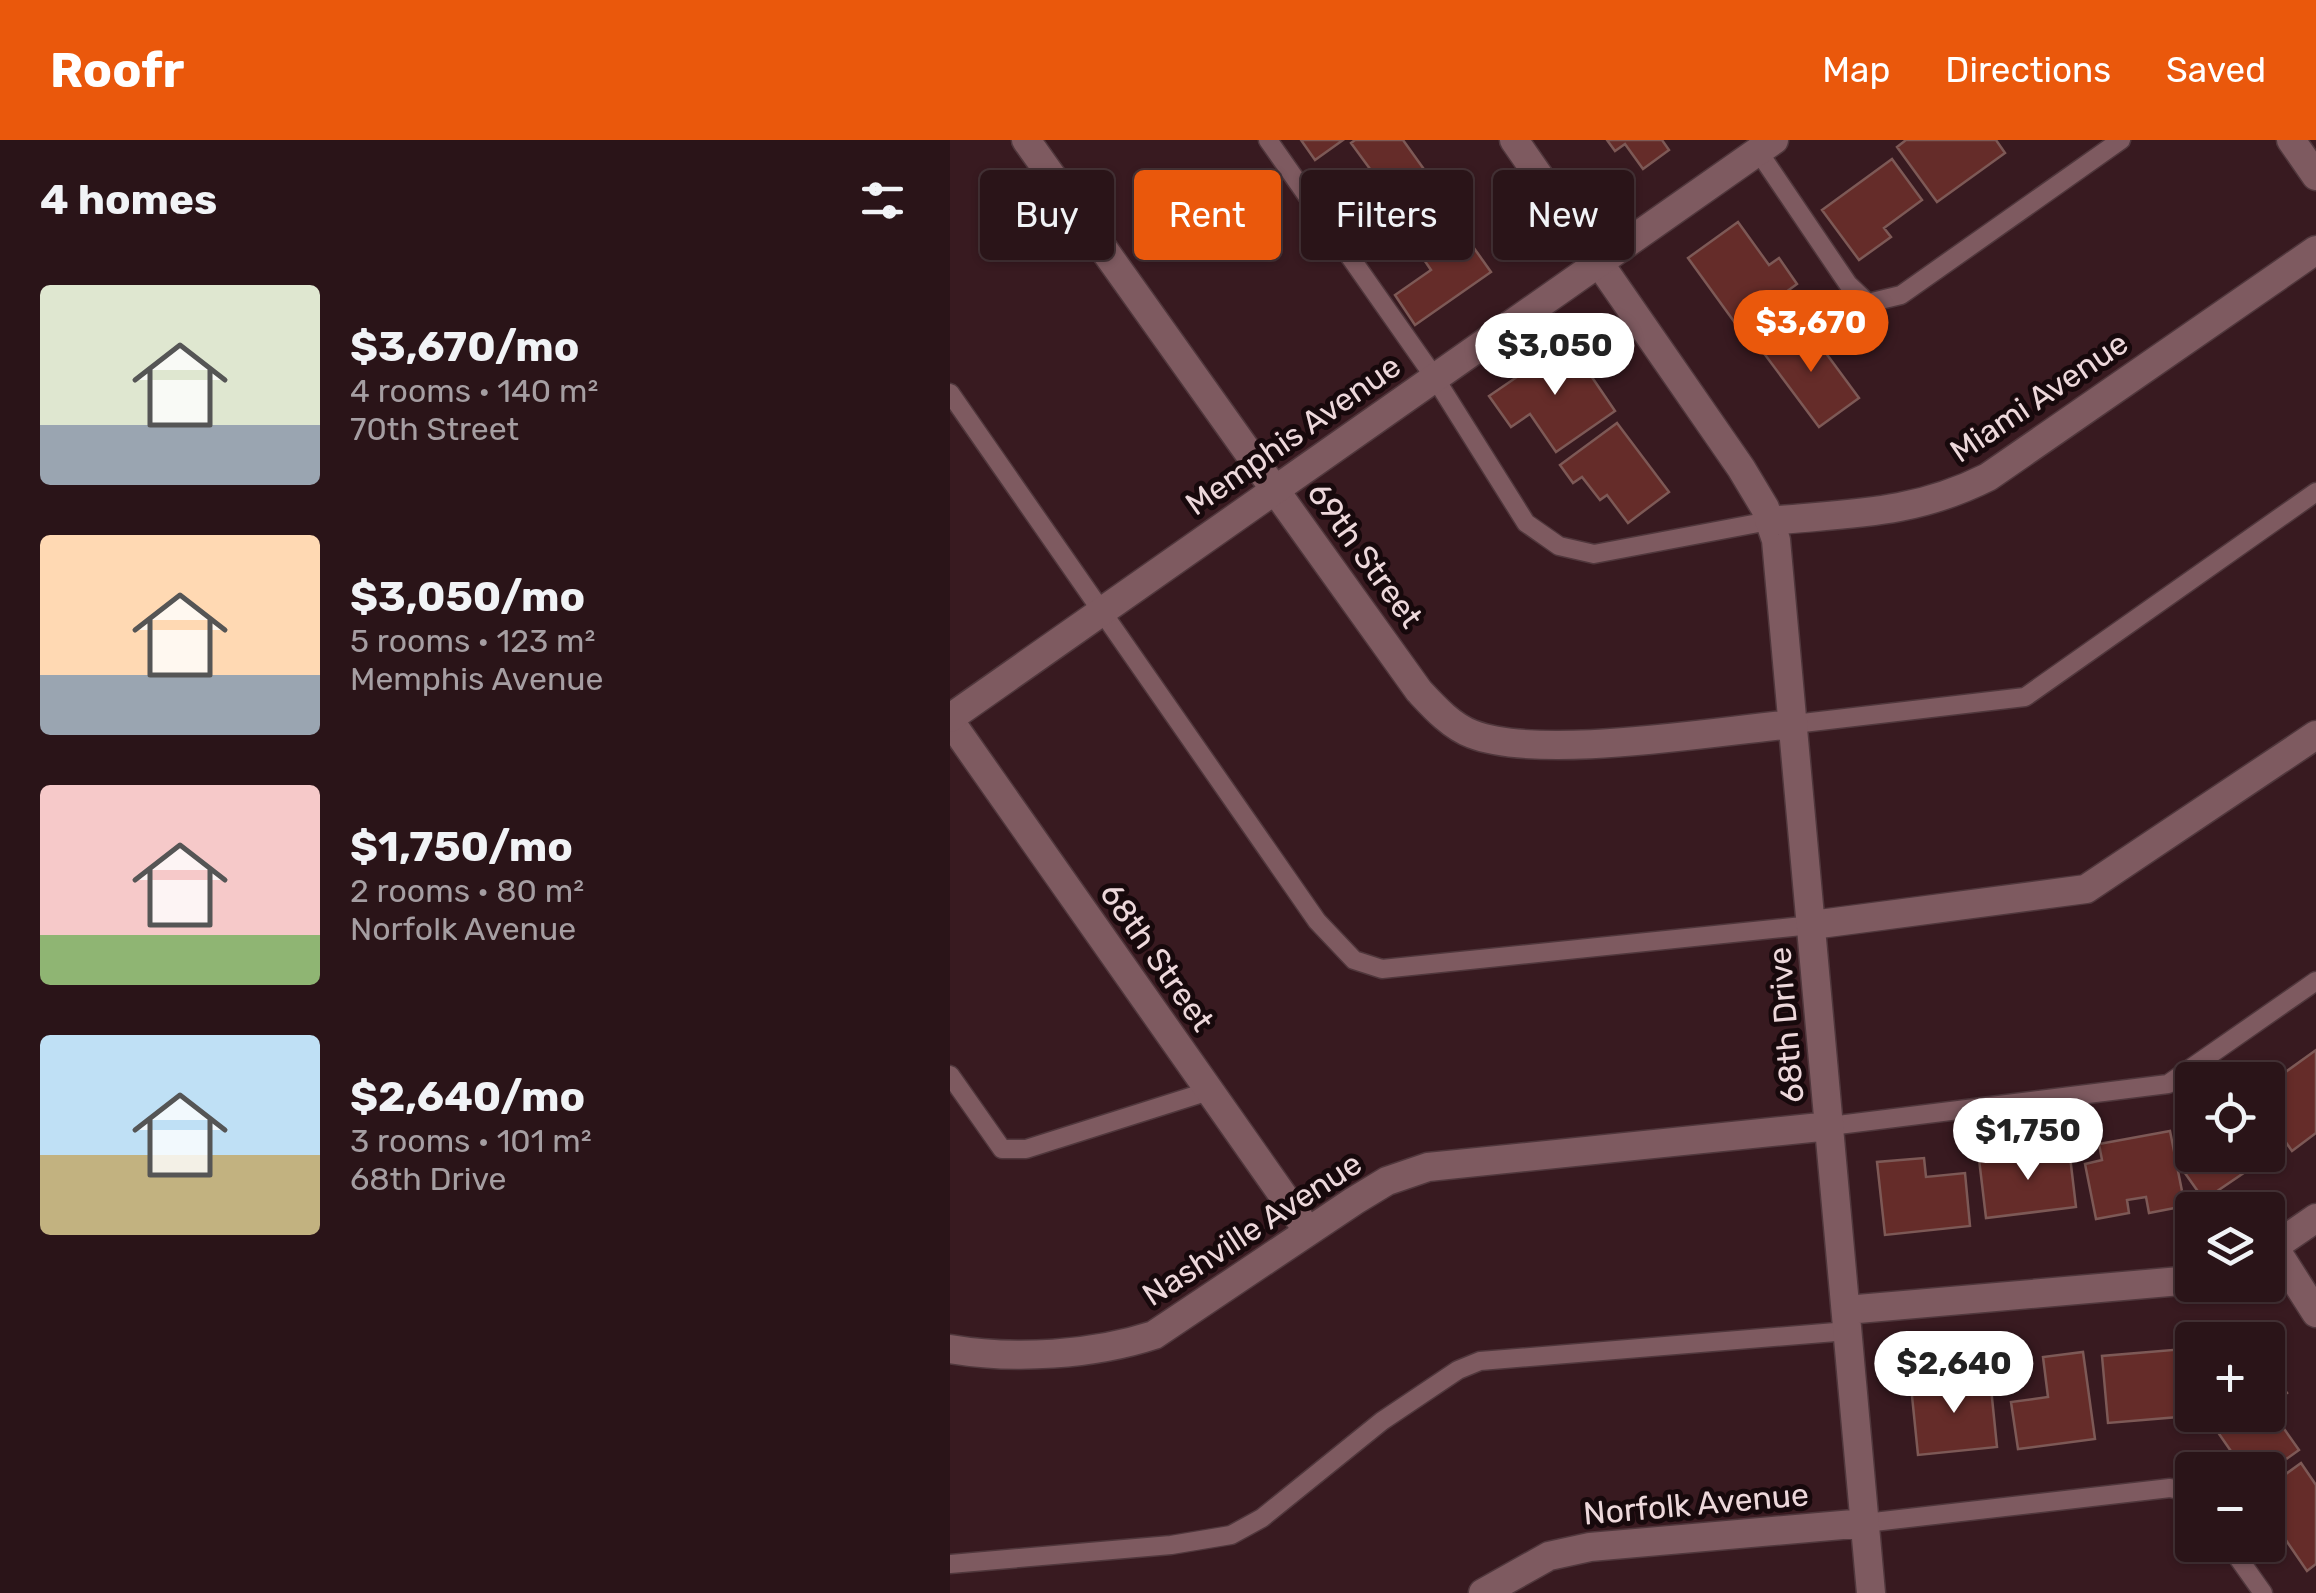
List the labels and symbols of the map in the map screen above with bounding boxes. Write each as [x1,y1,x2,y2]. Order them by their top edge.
pin: $3,670 [1730,290,1892,375]
pin: $3,050 [1474,313,1636,398]
street label: Miami Avenue [1943,324,2135,470]
street label: Memphis Avenue [1178,347,1408,523]
street label: 69th Street [1299,475,1431,635]
street label: 68th Street [1092,876,1222,1038]
street label: 68th Drive [1760,945,1812,1105]
pin: $1,750 [1947,1098,2109,1183]
street label: Nashville Avenue [1135,1144,1369,1314]
pin: $2,640 [1873,1331,2035,1416]
street label: Norfolk Avenue [1582,1475,1810,1533]

